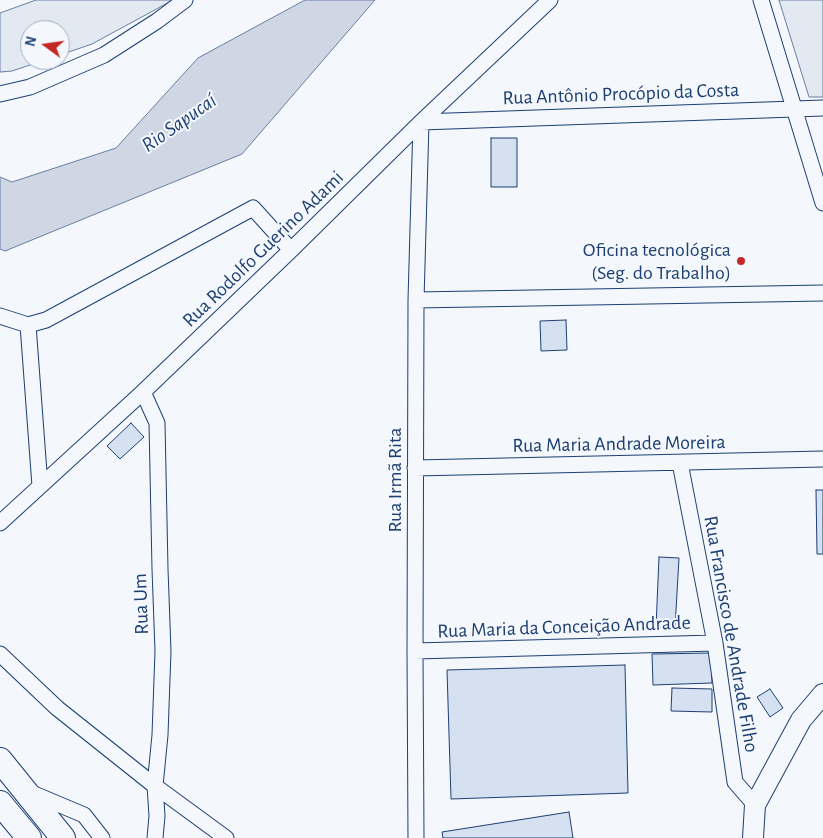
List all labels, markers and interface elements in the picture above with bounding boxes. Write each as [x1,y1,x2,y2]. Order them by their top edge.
north arrow [20,20,70,70]
text: N [23,35,39,48]
street label: Rua Antônio Procópio da Costa [502,78,740,110]
water label: Rio Sapucaí [137,88,221,158]
street label: Rua Rodolfo Guerino Adami [177,166,349,332]
place label: Oficina tecnológica (Seg. do Trabalho) [583,238,731,285]
marker: Oficina tecnológica (Seg. do Trabalho) [735,255,747,267]
street label: Rua Irmã Rita [383,427,407,533]
street label: Rua Maria Andrade Moreira [512,430,726,458]
street label: Rua Francisco de Andrade Filho [698,514,764,754]
street label: Rua Um [128,573,154,635]
street label: Rua Maria da Conceição Andrade [437,611,691,643]

